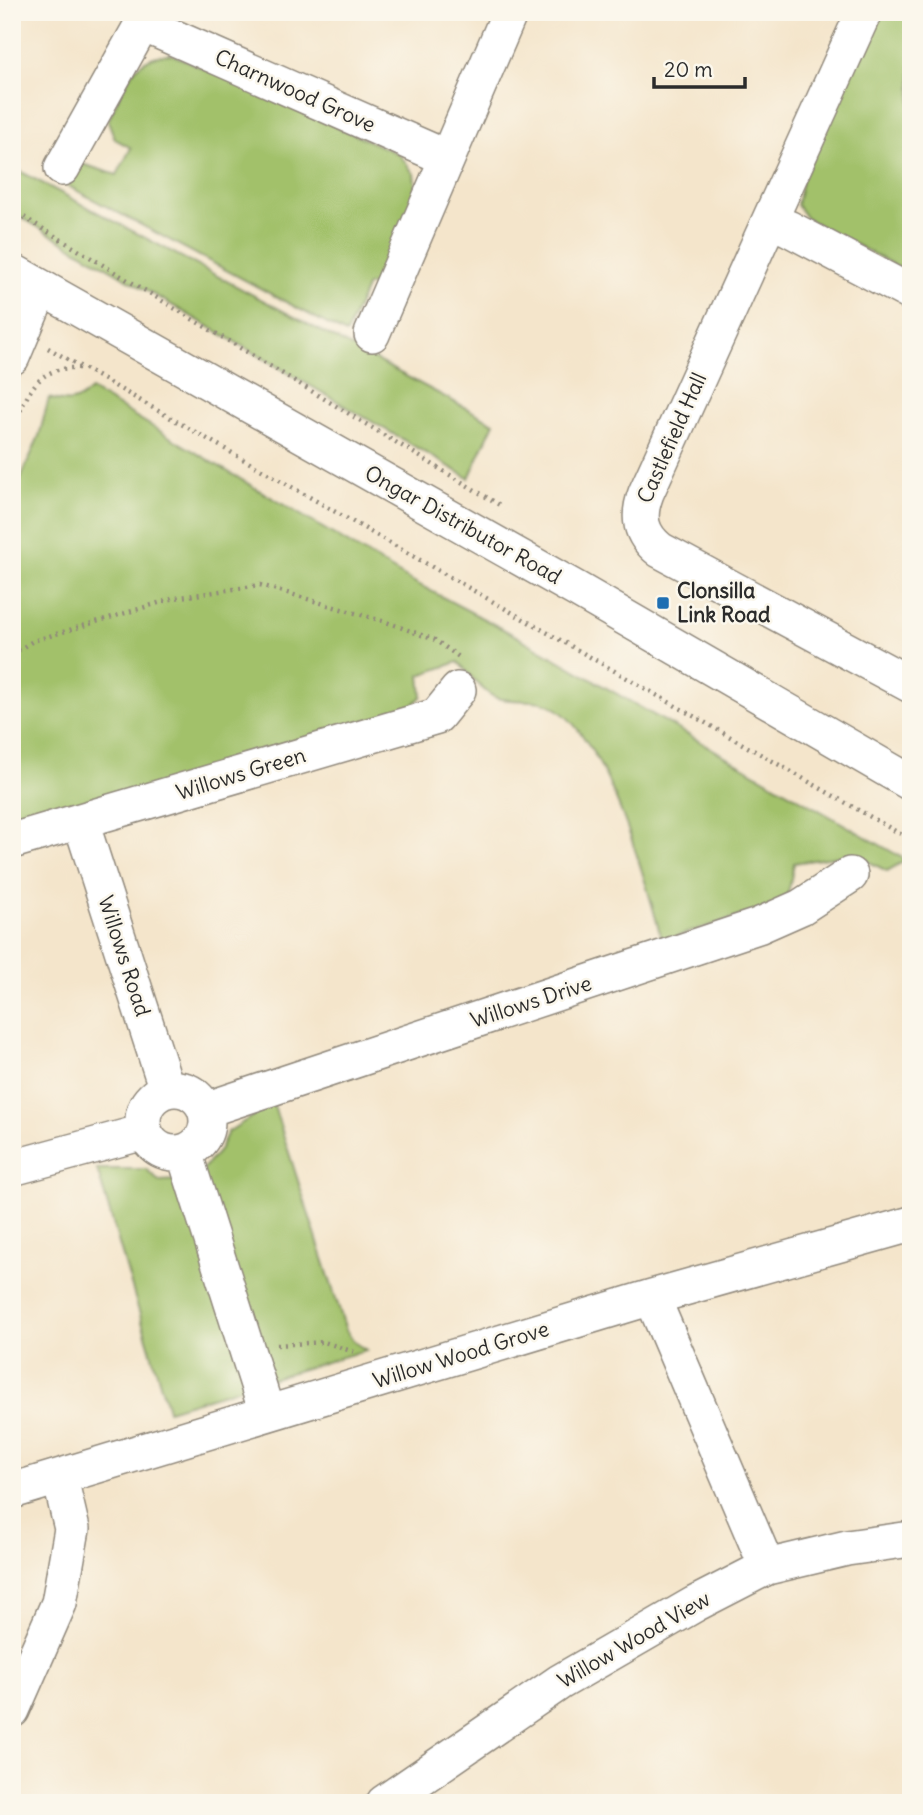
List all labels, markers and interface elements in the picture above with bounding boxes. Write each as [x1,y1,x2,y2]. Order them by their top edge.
street label: Charnwood Grove [211,43,380,138]
scale bar [654,46,744,90]
text: 20 m [664,56,713,83]
street label: Castlefield Hall [631,368,712,507]
street label: Ongar Distributor Road [360,459,566,590]
place label: Clonsilla Link Road [677,577,771,628]
marker: Clonsilla Link Road [655,595,671,611]
street label: Willows Green [173,741,309,806]
street label: Willows Road [92,892,157,1020]
street label: Willows Drive [467,969,595,1034]
street label: Willow Wood Grove [370,1315,552,1394]
street label: Willow Wood View [553,1585,715,1694]

